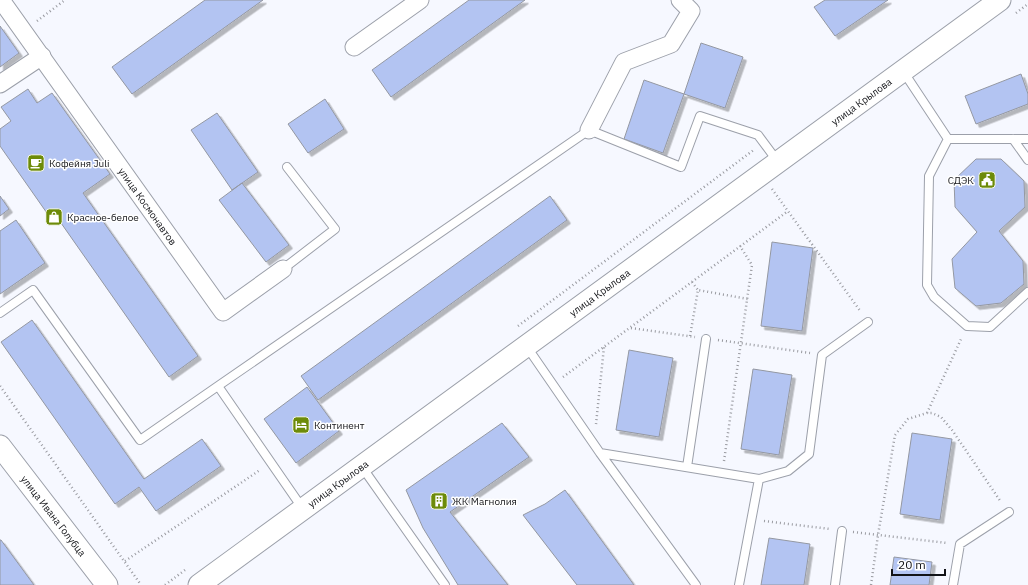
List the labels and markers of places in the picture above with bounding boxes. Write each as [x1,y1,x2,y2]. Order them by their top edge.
cafe icon: Кофейня Juli [26,153,46,173]
place label: Кофейня Juli [49,157,109,170]
public building icon: СДЭК [977,170,997,190]
place label: СДЭК [948,174,974,187]
shop icon: Красное-белое [44,207,64,227]
place label: Красное-белое [67,211,139,224]
hotel icon: Континент [291,415,311,435]
place label: Континент [314,419,365,432]
building icon: ЖК Магнолия [429,491,449,511]
place label: ЖК Магнолия [452,495,517,508]

